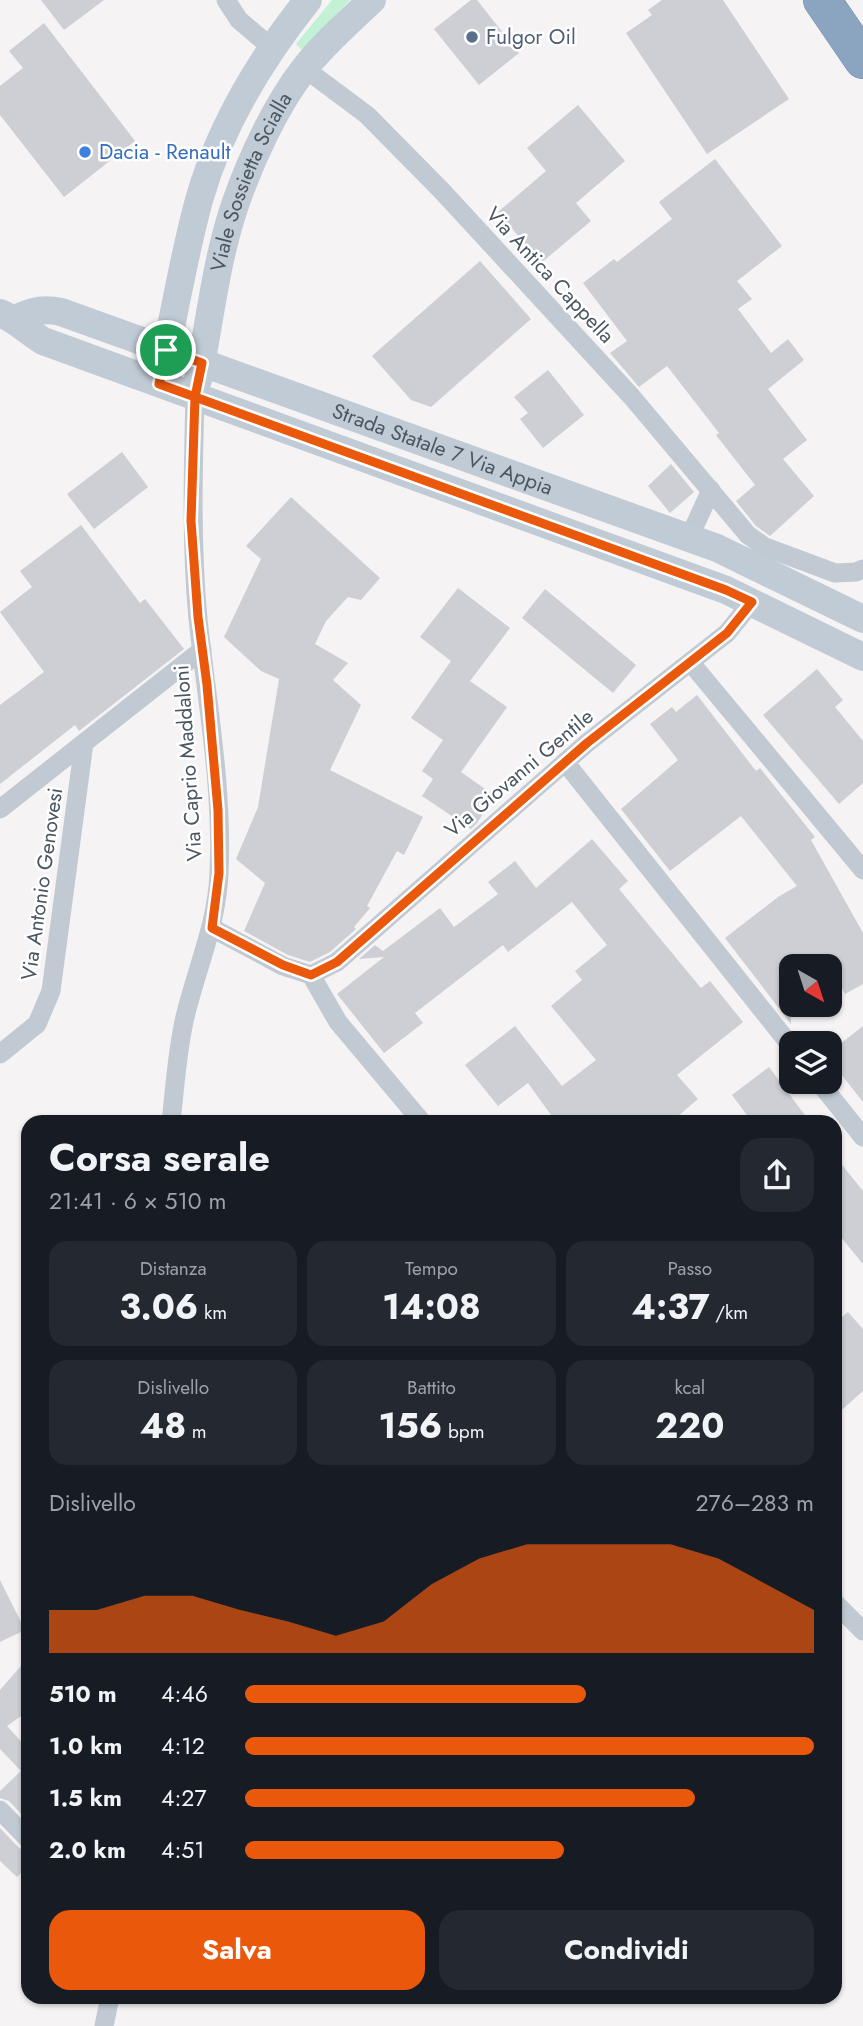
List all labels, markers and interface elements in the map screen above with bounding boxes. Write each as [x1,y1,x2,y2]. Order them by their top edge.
place label: Fulgor Oil [486,22,576,52]
marker: Fulgor Oil [464,29,480,45]
street label: Viale Sossietta Scialla [203,86,299,274]
place label: Dacia - Renault [99,137,231,167]
marker: Dacia - Renault [77,144,93,160]
street label: Via Antica Cappella [479,200,621,350]
pin [136,320,196,380]
icon: arrive [147,331,185,369]
street label: Strada Statale 7 Via Appia [328,396,557,503]
street label: Via Caprio Maddaloni [166,664,210,862]
street label: Via Giovanni Gentile [438,702,600,844]
street label: Via Antonio Genovesi [14,786,70,982]
north arrow [779,954,842,1017]
map controls [779,954,842,1094]
button: layers [779,1031,842,1094]
text: Corsa serale [49,1130,270,1185]
button: share [740,1138,814,1212]
text: 21:41 · 6 × 510 m [49,1184,227,1218]
text: Distanza [140,1255,207,1282]
text: Tempo [405,1255,458,1282]
text: Passo [667,1255,712,1282]
text: 3.06 [119,1282,198,1332]
text: 14:08 [382,1282,481,1332]
text: 4:37 [631,1282,709,1332]
text: km [198,1299,227,1326]
text: /km [709,1299,748,1326]
text: Dislivello [137,1374,209,1401]
text: Battito [407,1374,456,1401]
text: kcal [674,1374,705,1401]
text: 48 [140,1401,186,1451]
text: 156 [378,1401,442,1451]
text: 220 [655,1401,724,1451]
text: m [186,1418,207,1445]
text: bpm [442,1418,484,1445]
text: Dislivello [49,1486,136,1520]
text: 276–283 m [696,1486,814,1520]
text: 510 m [49,1677,117,1711]
text: 4:46 [161,1677,208,1711]
text: 1.0 km [49,1729,122,1763]
text: 4:12 [161,1729,205,1763]
text: 1.5 km [49,1781,122,1815]
text: 4:27 [161,1781,206,1815]
text: 2.0 km [49,1833,126,1867]
text: 4:51 [161,1833,205,1867]
button: Salva [49,1910,425,1990]
button: Condividi [439,1910,814,1990]

